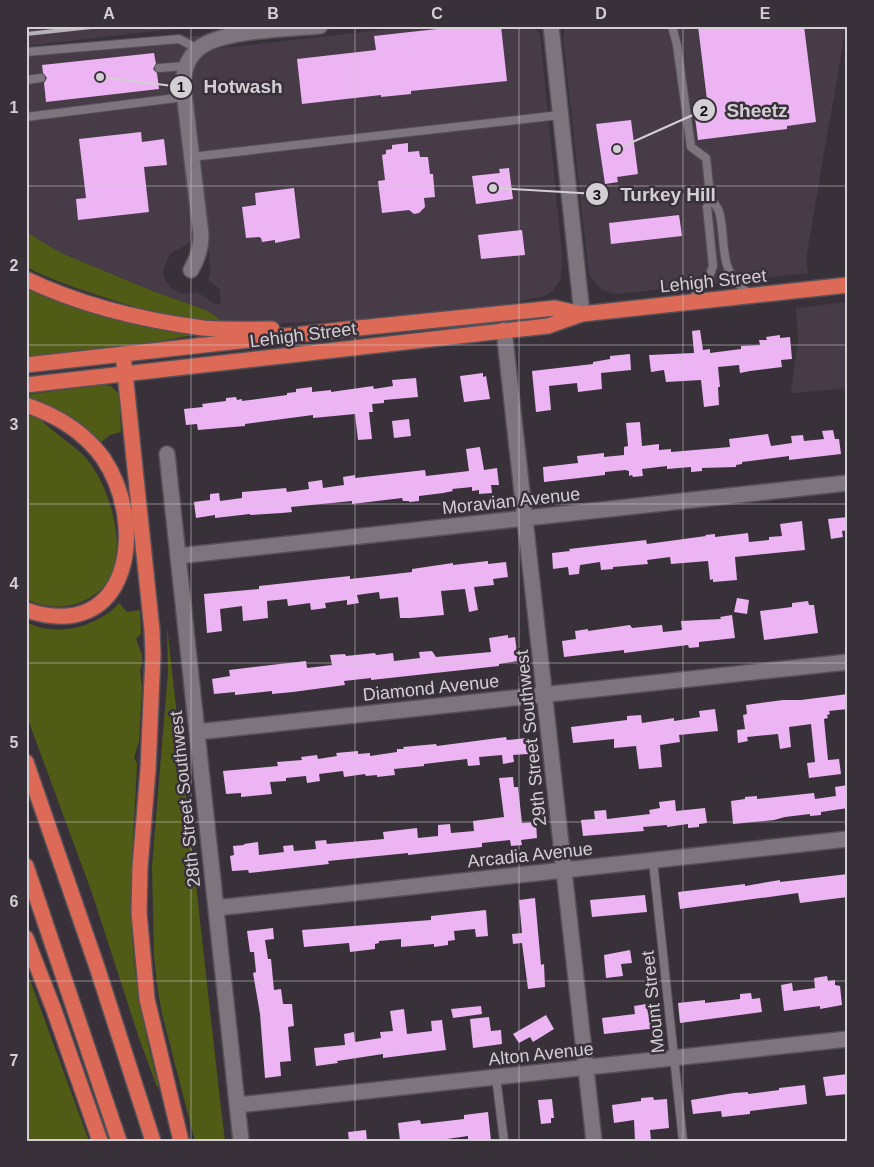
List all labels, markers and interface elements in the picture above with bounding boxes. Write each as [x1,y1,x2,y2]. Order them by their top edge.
text: A [103,5,115,22]
text: B [267,5,279,22]
text: C [431,5,443,22]
text: D [595,5,607,22]
text: E [760,5,771,22]
callout: Hotwash [168,70,292,104]
text: Hotwash [203,76,283,97]
text: 1 [177,78,185,95]
callout: Sheetz [692,93,798,127]
text: 1 [10,99,19,116]
text: Sheetz [726,100,788,121]
text: 2 [700,102,708,119]
callout: Turkey Hill [585,177,726,211]
text: Turkey Hill [620,184,716,205]
text: 3 [593,186,601,203]
text: 2 [10,257,19,274]
street label: Lehigh Street [659,265,767,297]
street label: Lehigh Street [249,319,357,351]
text: 3 [10,416,19,433]
street label: Moravian Avenue [441,484,581,518]
text: 4 [10,575,19,592]
street label: 29th Street Southwest [512,649,550,827]
street label: Diamond Avenue [362,671,500,705]
street label: 28th Street Southwest [166,710,204,888]
text: 5 [10,734,19,751]
street label: Arcadia Avenue [466,838,594,872]
text: 6 [10,893,19,910]
street label: Mount Street [638,950,668,1054]
street label: Alton Avenue [487,1039,595,1069]
text: 7 [10,1052,19,1069]

